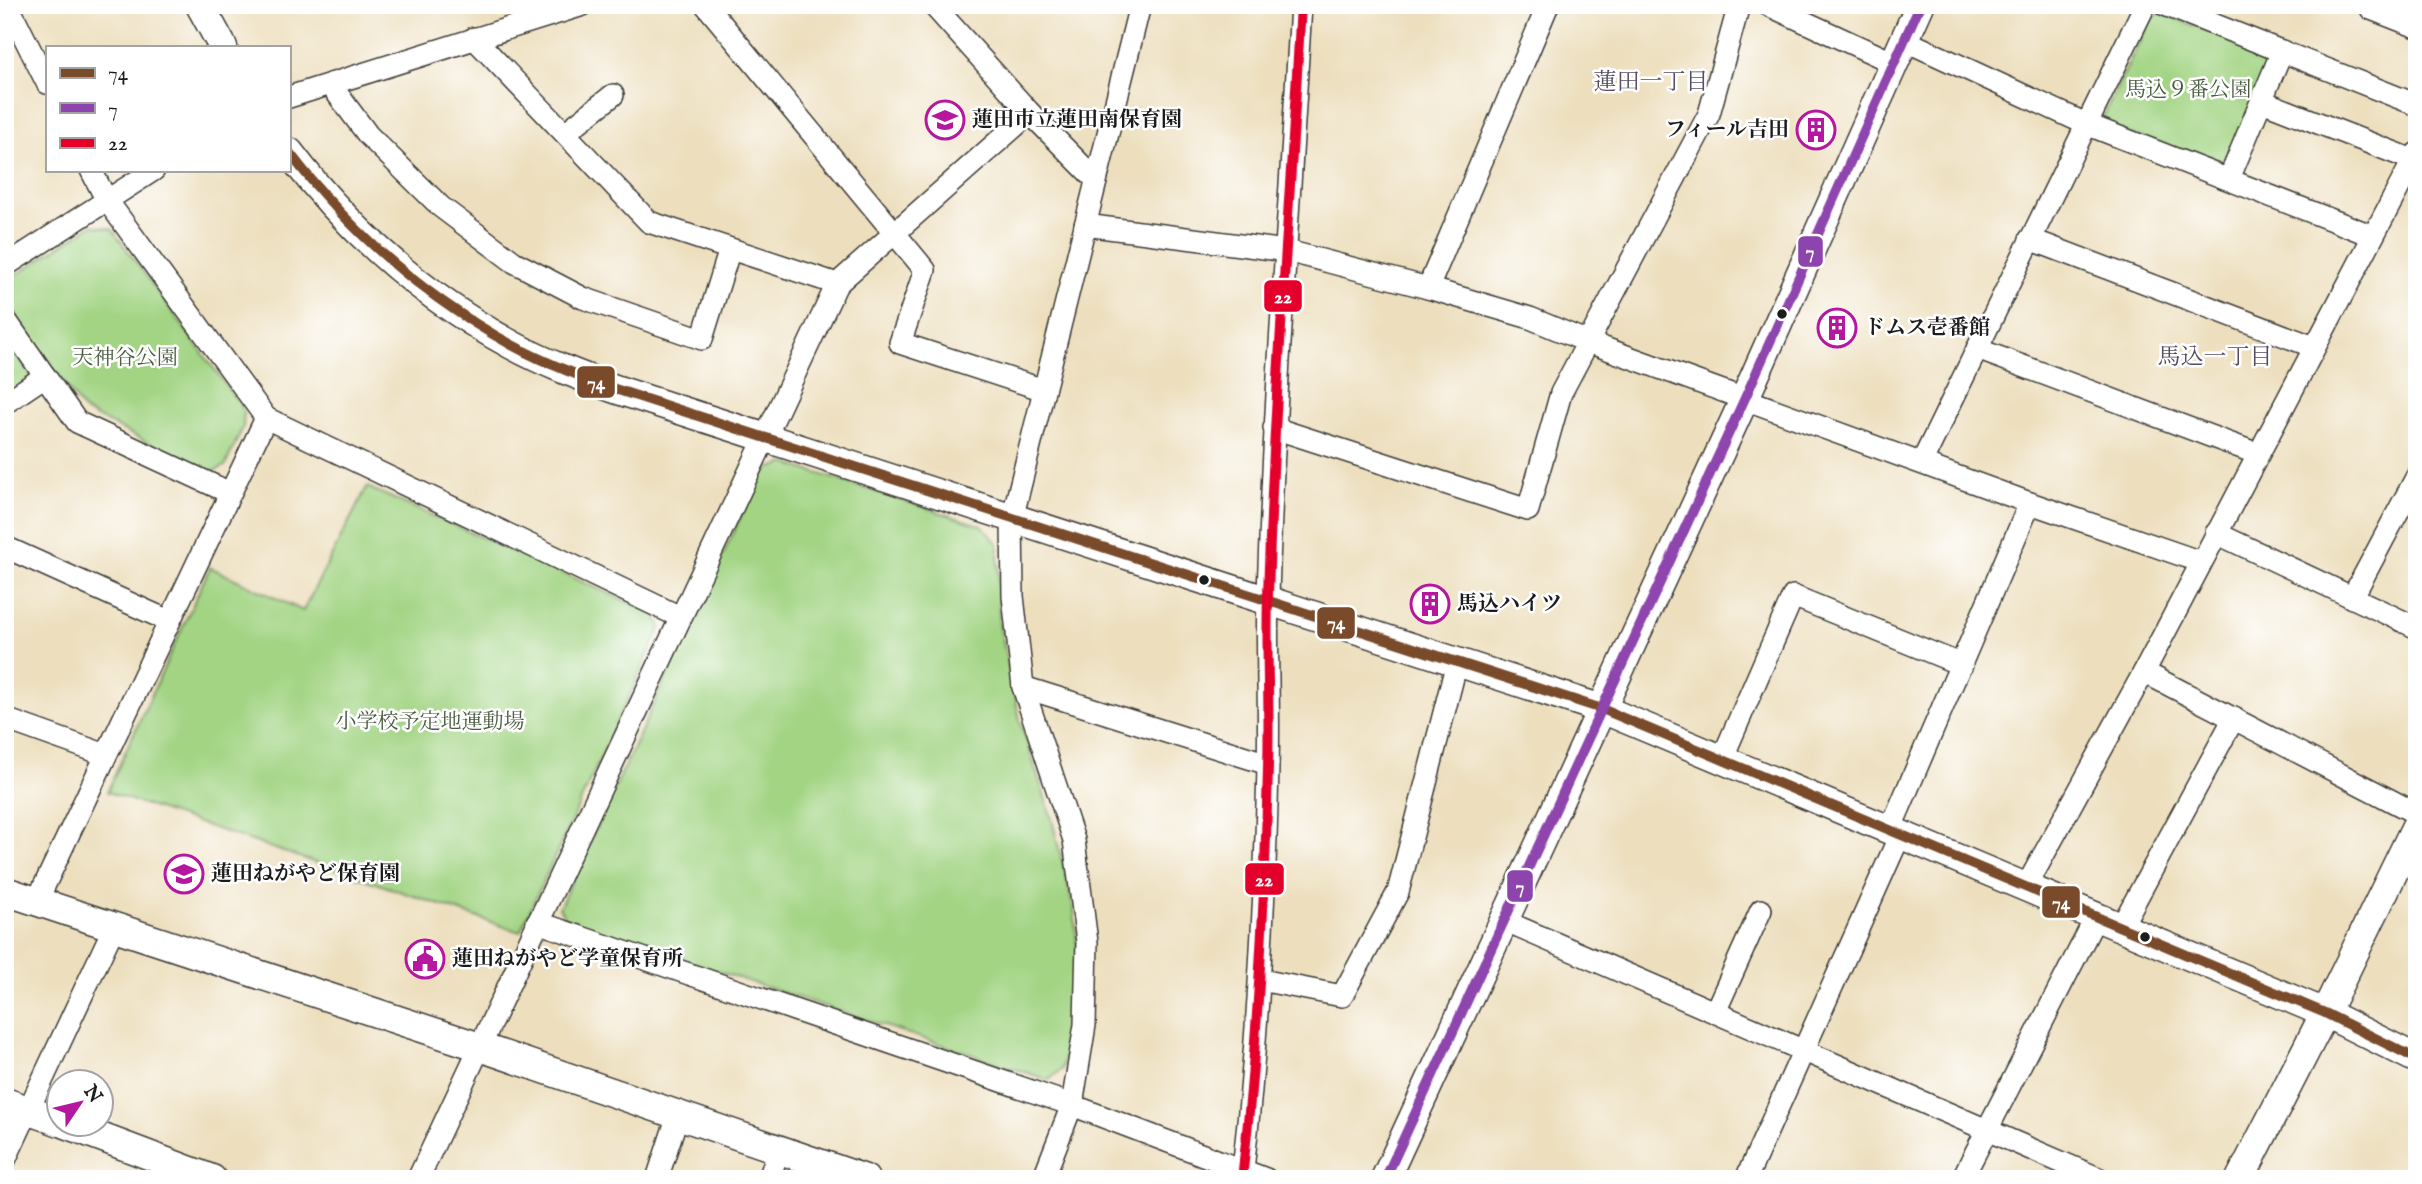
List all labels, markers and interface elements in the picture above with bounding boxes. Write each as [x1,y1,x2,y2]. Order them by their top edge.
legend [46,46,290,172]
text: 74 [108,61,129,88]
district label: 蓮田一丁目 [1594,68,1709,97]
park label: 馬込９番公園 [2125,77,2251,104]
text: 7 [108,97,118,124]
school or university icon: 蓮田市立蓮田南保育園 [924,99,966,141]
place label: 蓮田市立蓮田南保育園 [972,107,1182,134]
building icon: フィール吉田 [1795,109,1837,151]
place label: フィール吉田 [1665,117,1789,144]
text: 22 [108,131,128,158]
line badge: 7 [1797,235,1824,268]
text: 7 [1806,241,1815,265]
line badge: 22 [1263,279,1303,313]
text: 22 [1274,286,1292,310]
unlabelled marker [1775,307,1789,321]
building icon: ドムス壱番館 [1816,307,1858,349]
place label: ドムス壱番館 [1864,315,1990,342]
district label: 馬込一丁目 [2158,343,2273,372]
park label: 天神谷公園 [73,345,178,372]
line badge: 74 [576,365,616,399]
text: 74 [587,372,606,396]
unlabelled marker [1197,573,1211,587]
building icon: 馬込ハイツ [1409,583,1451,625]
place label: 馬込ハイツ [1457,591,1562,618]
line badge: 74 [1316,606,1356,640]
text: 74 [1327,612,1346,636]
park label: 小学校予定地運動場 [336,709,525,736]
school or university icon: 蓮田ねがやど保育園 [163,853,205,895]
place label: 蓮田ねがやど保育園 [211,861,400,888]
line badge: 22 [1244,862,1285,896]
text: 22 [1255,869,1273,893]
line badge: 7 [1506,869,1534,903]
text: 7 [1516,876,1525,900]
line badge: 74 [2041,885,2081,919]
text: 74 [2052,892,2071,916]
unlabelled marker [2138,930,2152,944]
public building icon: 蓮田ねがやど学童保育所 [404,938,446,980]
place label: 蓮田ねがやど学童保育所 [452,946,683,973]
north arrow [46,1068,116,1138]
text: N [77,1080,107,1108]

